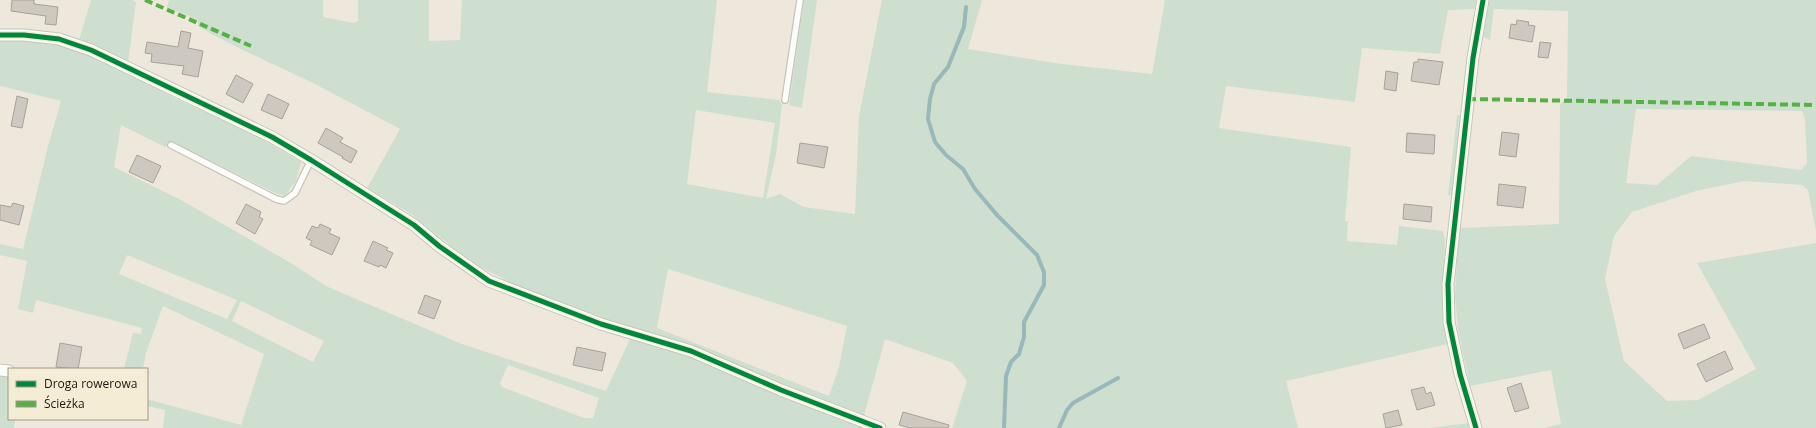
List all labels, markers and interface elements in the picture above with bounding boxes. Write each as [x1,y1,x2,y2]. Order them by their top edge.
legend [8,368,148,420]
text: Droga rowerowa [44,375,137,392]
text: Ścieżka [44,395,85,412]

